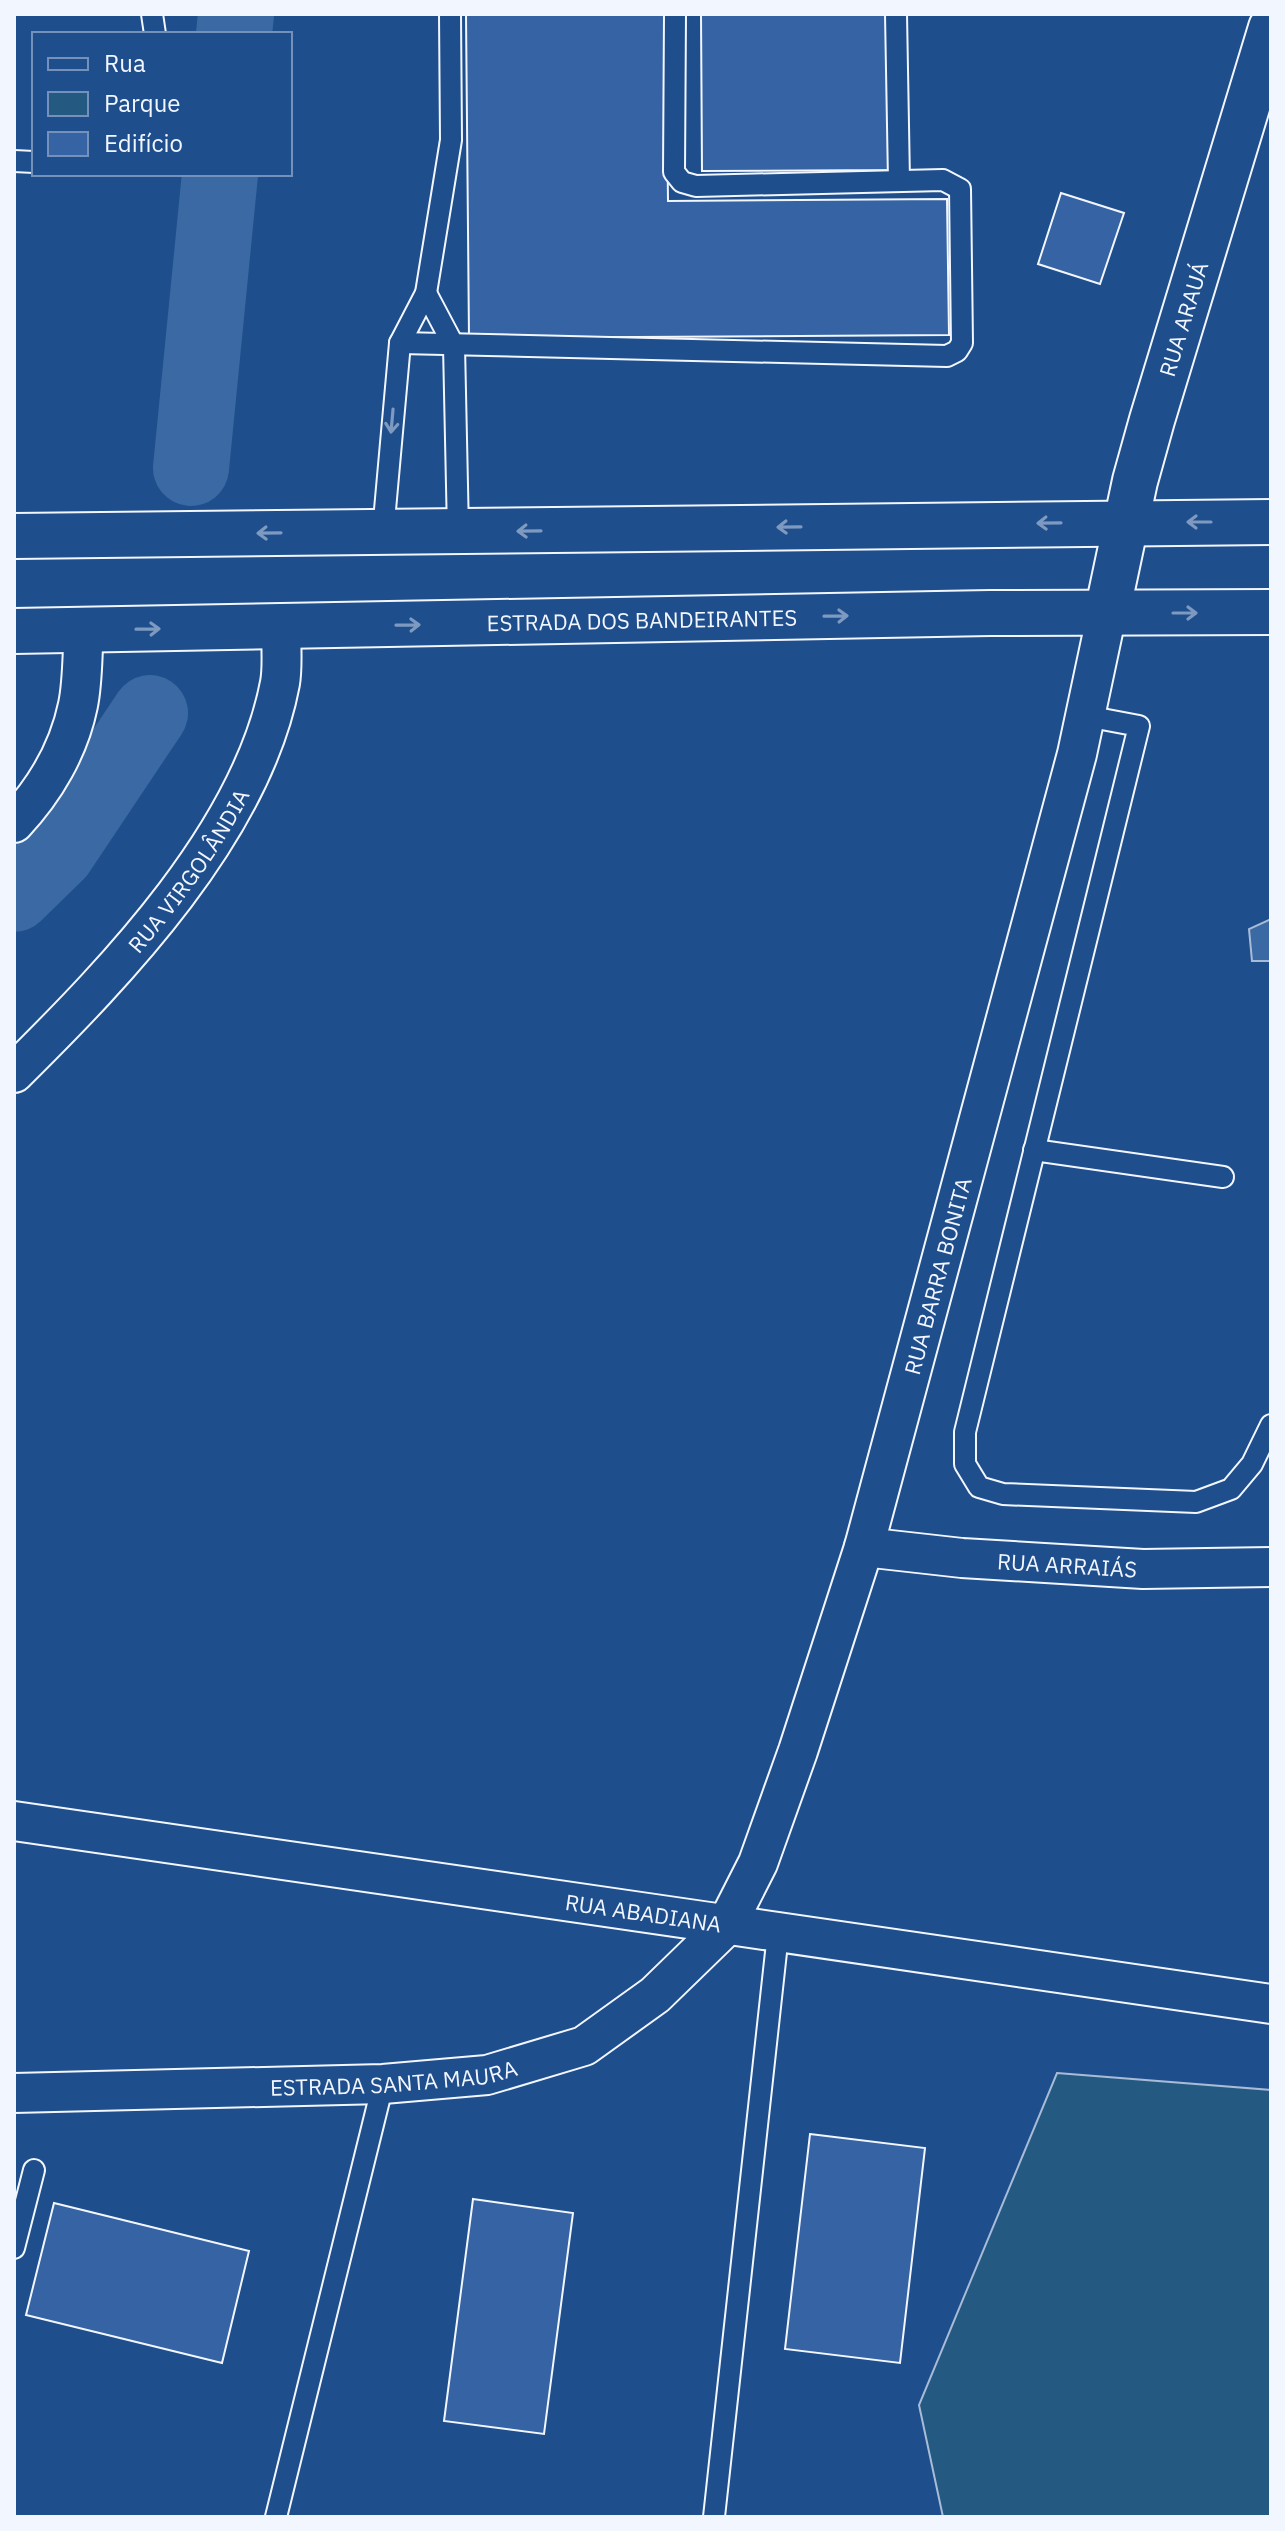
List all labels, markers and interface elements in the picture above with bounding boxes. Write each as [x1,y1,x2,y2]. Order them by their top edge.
legend [32,32,292,176]
text: Rua [104,47,146,79]
text: Parque [104,87,181,119]
text: Edifício [104,127,183,159]
street label: RUA ARAUÁ [1152,258,1214,380]
one-way arrow [384,407,399,434]
one-way arrow [1186,514,1213,530]
one-way arrow [1036,515,1063,530]
one-way arrow [776,519,803,535]
one-way arrow [516,523,543,539]
one-way arrow [256,525,283,541]
street label: ESTRADA DOS BANDEIRANTES [486,602,797,637]
one-way arrow [1171,606,1198,621]
one-way arrow [822,608,849,624]
one-way arrow [394,617,421,633]
one-way arrow [134,622,161,637]
street label: RUA VIRGOLÂNDIA [121,784,255,958]
street label: RUA BARRA BONITA [897,1174,977,1378]
street label: RUA ARRAIÁS [996,1546,1138,1583]
street label: RUA ABADIANA [563,1886,723,1938]
street label: ESTRADA SANTA MAURA [270,2052,520,2101]

